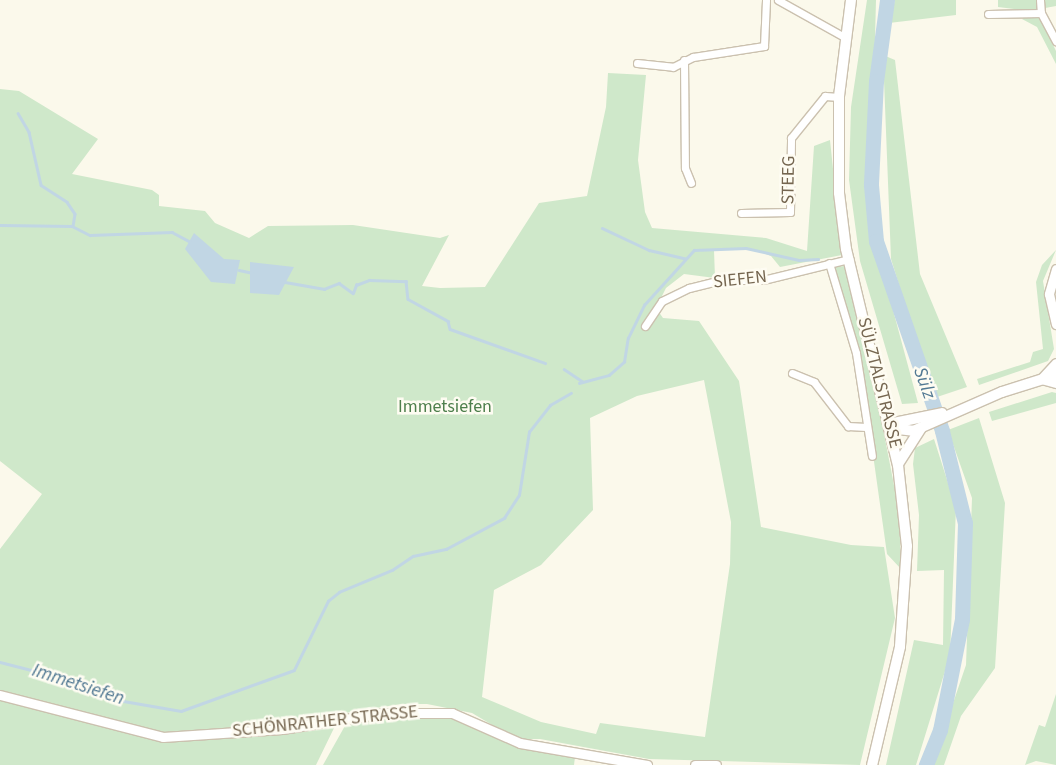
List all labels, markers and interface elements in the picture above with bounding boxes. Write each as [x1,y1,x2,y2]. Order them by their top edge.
street label: STEEG [778,155,800,205]
street label: SIEFEN [712,266,768,294]
street label: SÜLZTALSTRASSE [852,315,906,451]
water label: Sülz [908,364,940,402]
park label: Immetsiefen [398,396,492,418]
water label: Immetsiefen [29,659,127,711]
street label: SCHÖNRATHER STRASSE [231,702,419,742]

